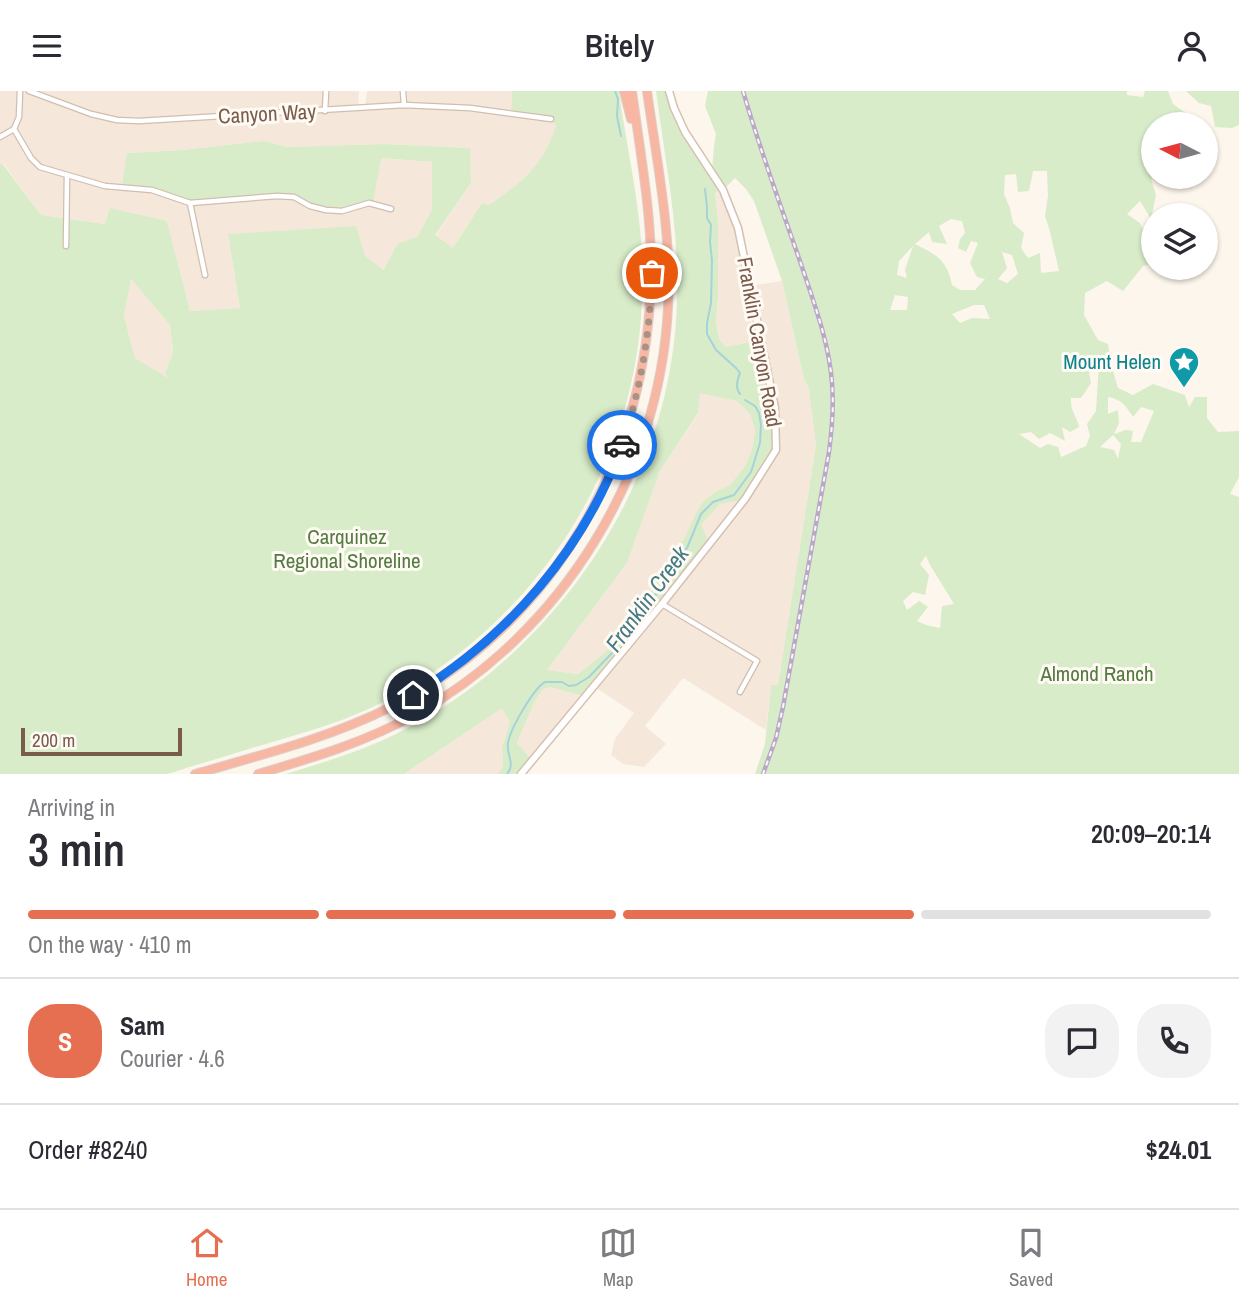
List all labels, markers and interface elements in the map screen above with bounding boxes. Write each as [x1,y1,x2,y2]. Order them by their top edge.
text: Bitely [585,24,654,67]
icon: menu [28,27,66,65]
icon: person [1173,27,1211,65]
street label: Canyon Way [217,96,317,131]
north arrow [1141,112,1218,189]
map controls [1141,112,1218,280]
button: layers [1141,203,1218,280]
pin [622,243,682,303]
icon: bag [633,254,671,292]
street label: Franklin Canyon Road [730,255,789,429]
place icon: Mount Helen [1167,345,1201,389]
place label: Mount Helen [1063,347,1161,376]
courier [587,410,657,480]
icon: car [603,426,641,464]
park label: Carquinez Regional Shoreline [273,522,421,575]
water label: Franklin Creek [598,538,696,658]
park label: Almond Ranch [1040,659,1153,688]
pin [383,665,443,725]
icon: home [394,676,432,714]
scale bar [21,725,182,757]
text: 200 m [32,727,75,753]
text: Arriving in [28,792,115,823]
text: 20:09–20:14 [1091,816,1211,851]
text: 3 min [28,818,125,880]
text: On the way · 410 m [28,929,192,960]
button: chat [1045,1004,1119,1078]
button: phone [1137,1004,1211,1078]
text: Sam [120,1008,165,1043]
text: S [58,1024,72,1059]
text: Courier · 4.6 [120,1043,225,1074]
text: Order #8240 [28,1132,148,1167]
text: $24.01 [1146,1132,1211,1167]
tab: Home [186,1224,227,1292]
tab: Map [599,1224,637,1292]
tab: Saved [1009,1224,1053,1292]

